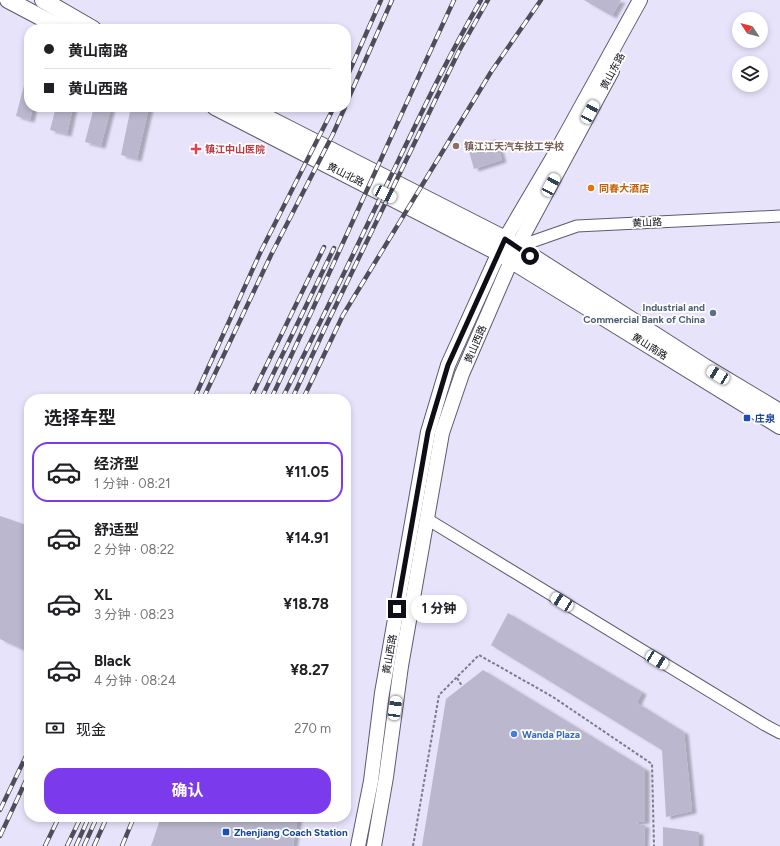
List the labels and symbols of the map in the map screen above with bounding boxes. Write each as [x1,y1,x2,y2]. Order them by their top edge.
north arrow [732,12,768,48]
street label: 黄山东路 [597,51,628,92]
car [579,99,601,125]
place label: 镇江江天汽车技工学校 [464,140,564,153]
marker: 镇江江天汽车技工学校 [451,141,461,151]
marker: 镇江中山医院 [190,143,202,155]
place label: 镇江中山医院 [205,143,265,156]
street label: 黄山北路 [325,160,367,189]
car [540,172,562,198]
place label: 同春大酒店 [599,182,649,195]
car [372,183,398,205]
marker: 同春大酒店 [586,183,596,193]
street label: 黄山路 [632,215,662,230]
route start [521,247,539,265]
place label: Industrial and Commercial Bank of China [583,301,705,326]
marker: Industrial and Commercial Bank of China [708,308,718,318]
street label: 黄山西路 [462,323,489,365]
street label: 黄山南路 [629,330,670,363]
car [705,364,731,386]
place label: 庄泉 [755,412,776,425]
marker: 庄泉 [742,413,752,423]
car [549,591,575,613]
callout: 1 分钟 [411,595,467,623]
route end [388,600,406,618]
street label: 黄山西路 [380,633,399,675]
car [644,649,670,671]
car [387,695,403,721]
place label: Wanda Plaza [522,728,580,741]
marker: Wanda Plaza [509,729,519,739]
place label: Zhenjiang Coach Station [234,826,348,839]
marker: Zhenjiang Coach Station [221,827,231,837]

